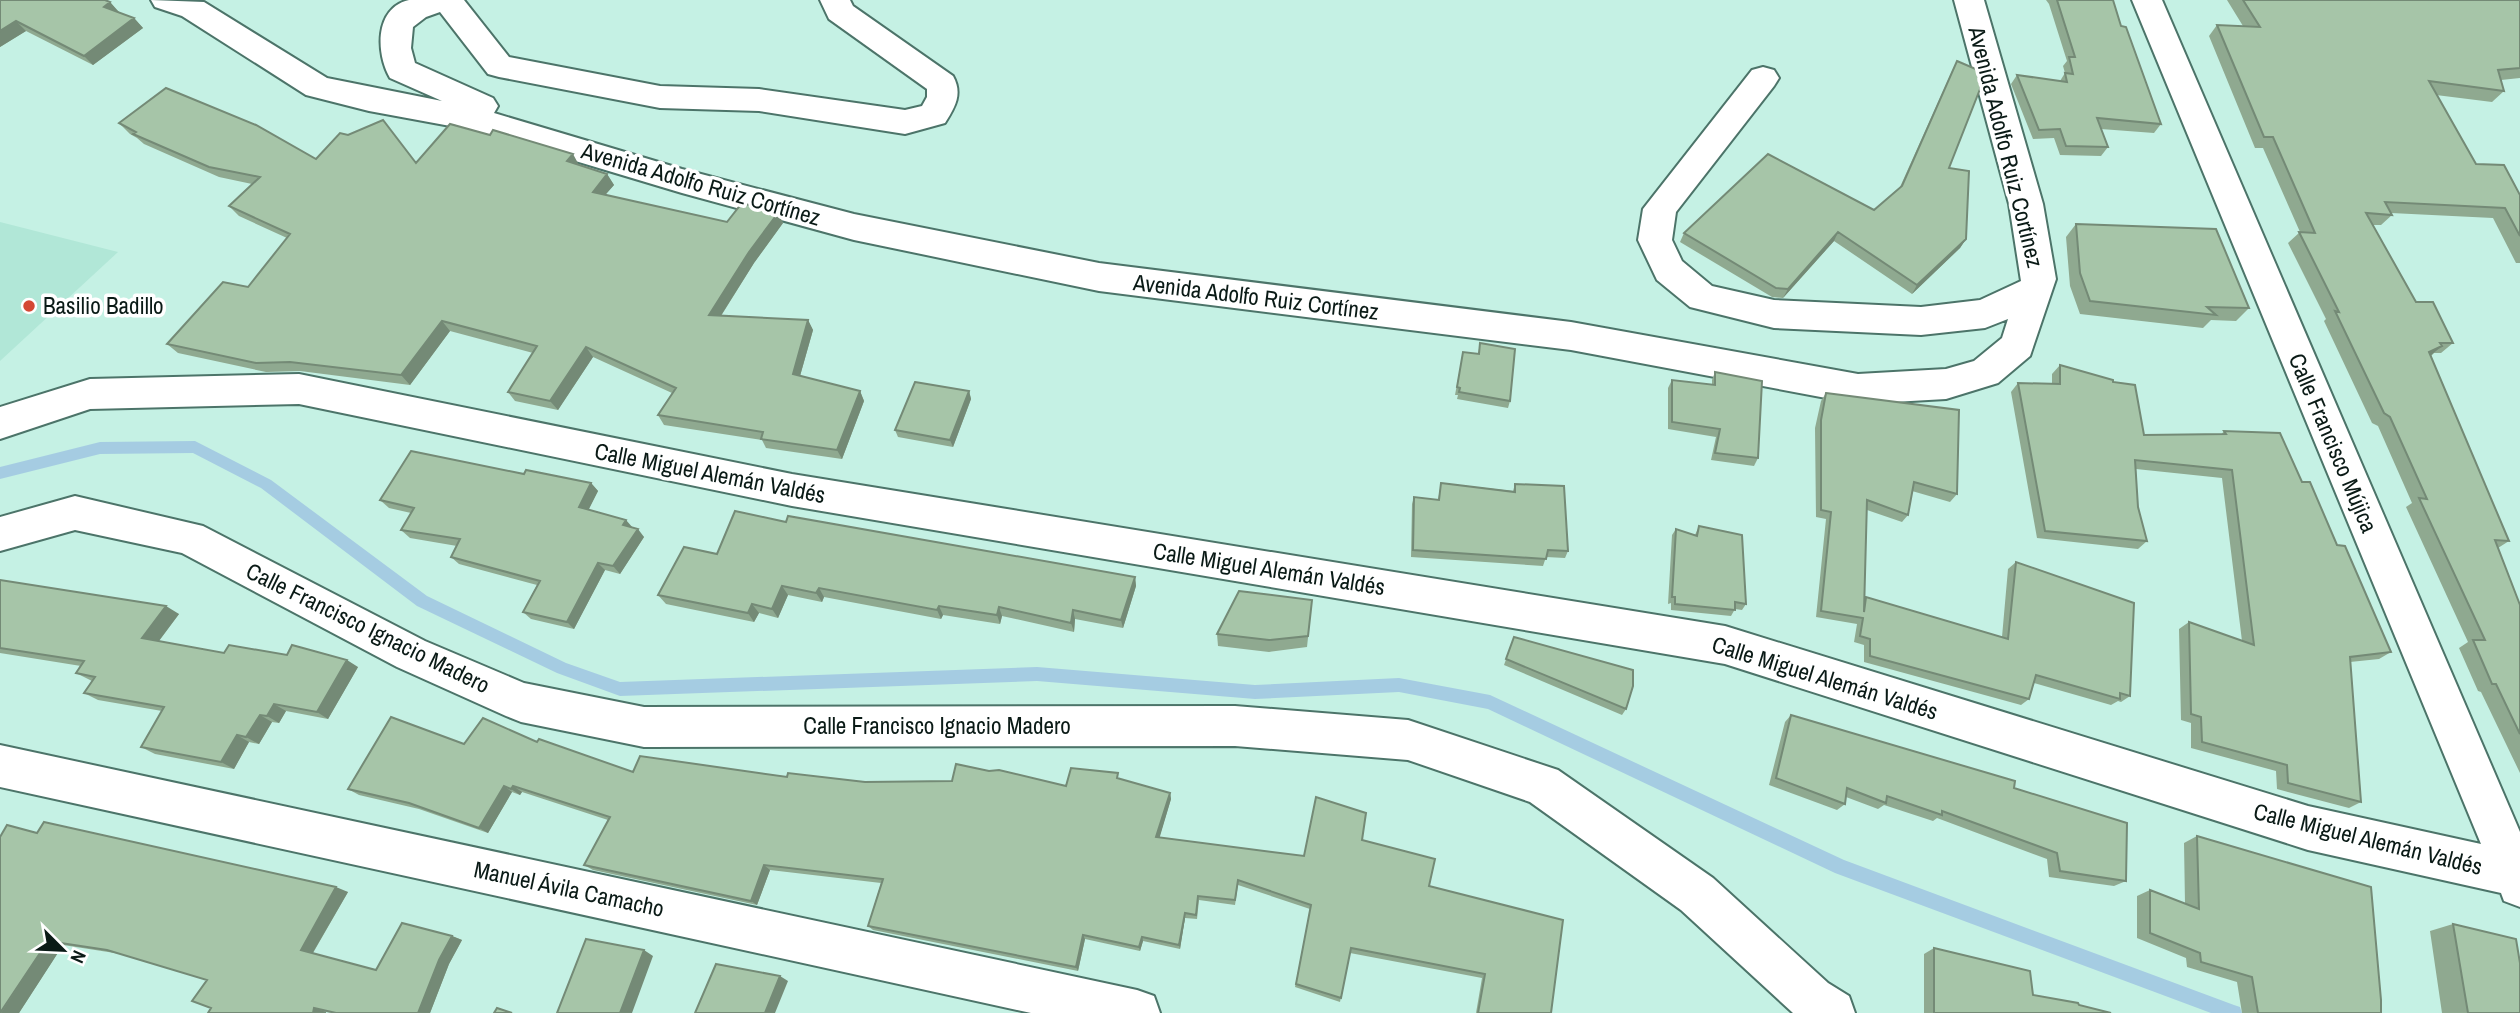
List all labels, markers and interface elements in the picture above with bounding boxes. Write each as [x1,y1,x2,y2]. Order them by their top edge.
street label: Avenida Adolfo Ruiz Cortínez [1961,22,2051,271]
street label: Avenida Adolfo Ruiz Cortínez [577,134,824,232]
street label: Avenida Adolfo Ruiz Cortínez [1131,266,1381,327]
place label: Basilio Badillo [43,290,164,321]
marker: Basilio Badillo [21,298,37,314]
street label: Calle Francisco Mújica [2282,348,2385,538]
street label: Calle Miguel Alemán Valdés [592,435,828,510]
street label: Calle Miguel Alemán Valdés [1151,535,1387,602]
street label: Calle Francisco Ignacio Madero [241,555,495,700]
street label: Calle Miguel Alemán Valdés [1708,628,1942,727]
street label: Calle Francisco Ignacio Madero [803,710,1071,741]
street label: Calle Miguel Alemán Valdés [2251,795,2486,882]
street label: Manuel Ávila Camacho [471,853,667,924]
north arrow [28,915,98,985]
text: N [64,946,93,967]

